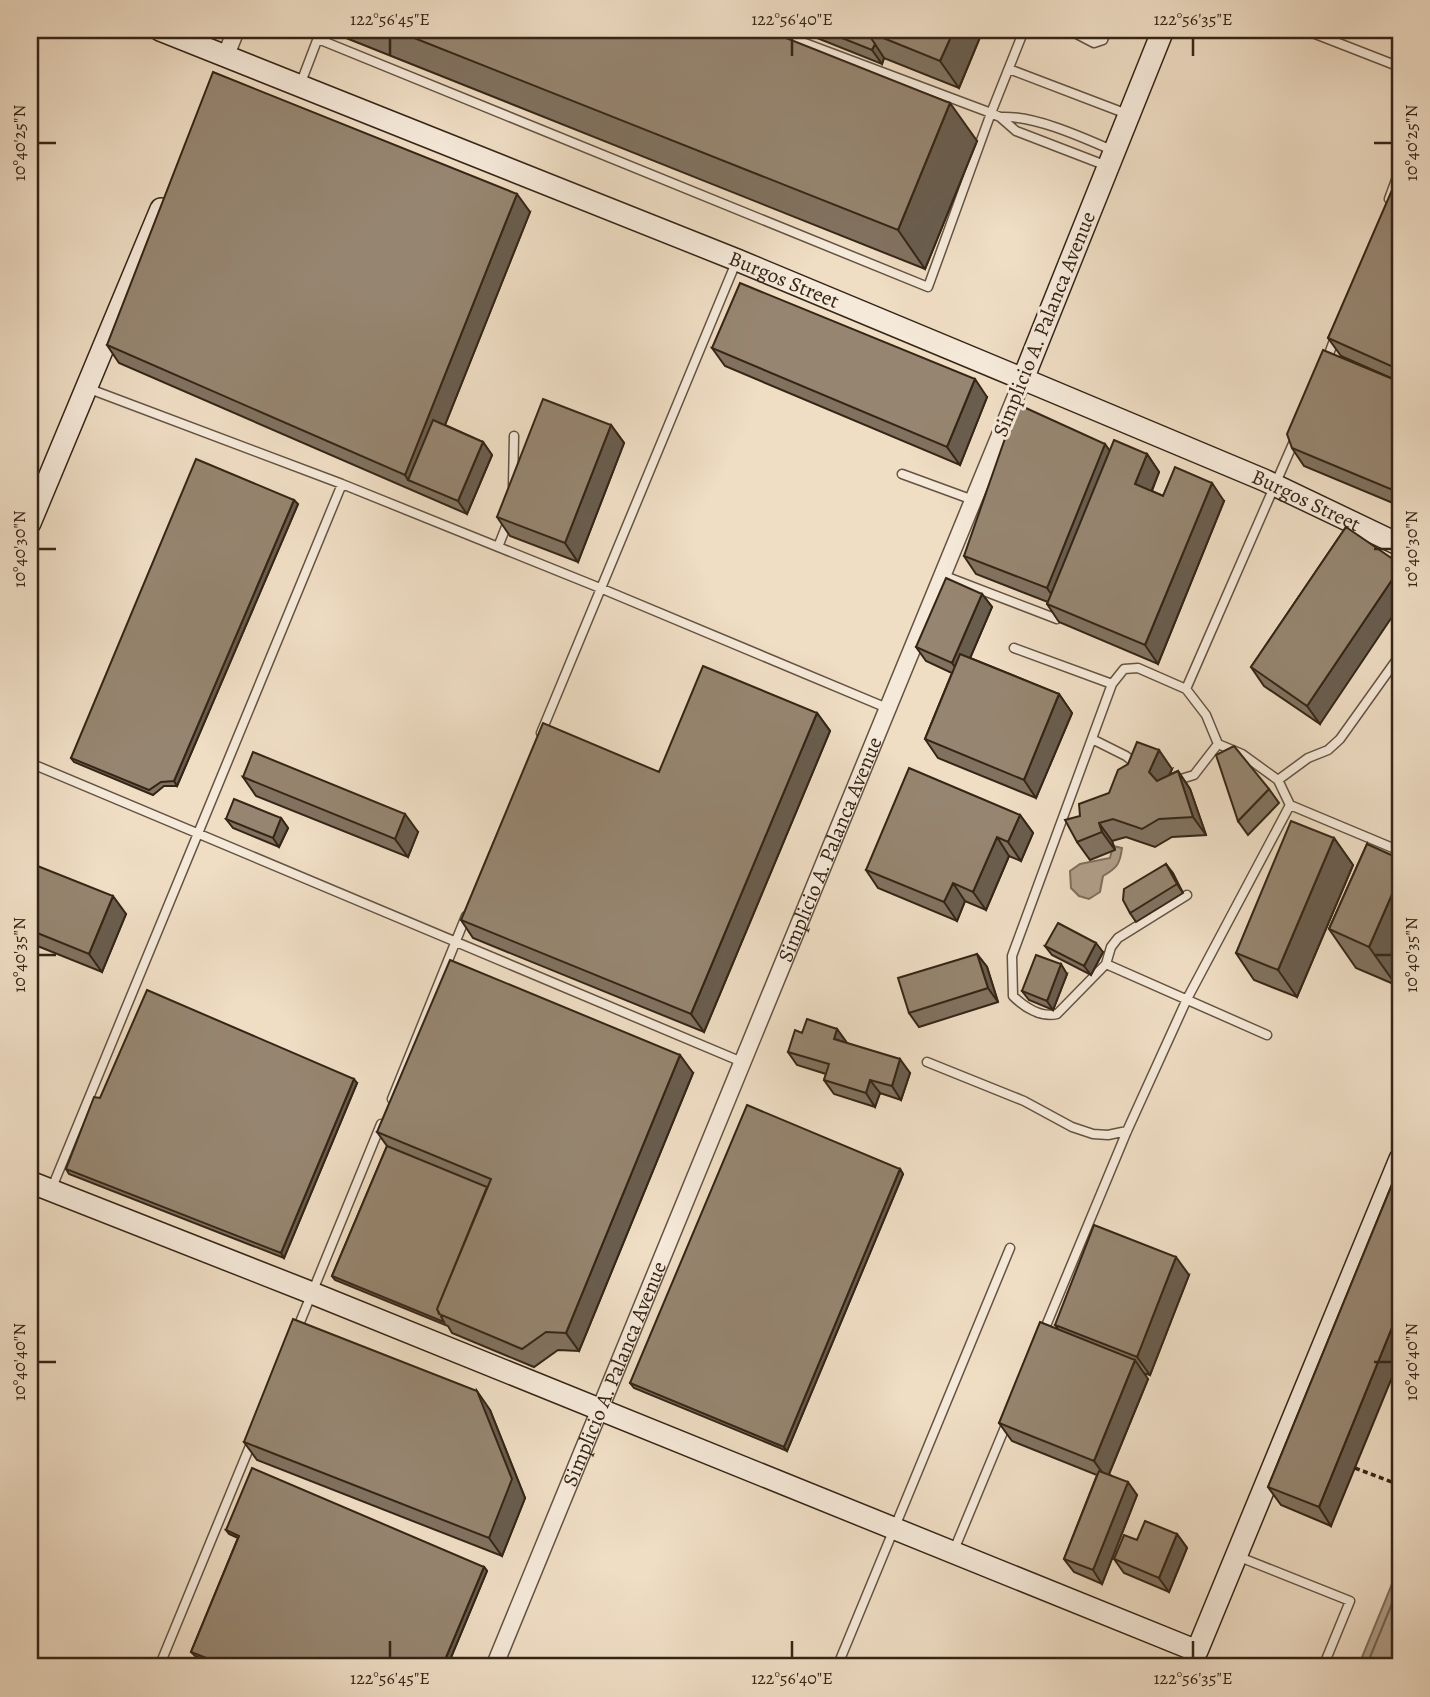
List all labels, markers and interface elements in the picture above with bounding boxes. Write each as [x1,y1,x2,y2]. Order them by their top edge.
text: 122°56'45"E [350,7,430,31]
text: 122°56'40"E [751,7,833,31]
text: 122°56'35"E [1153,7,1233,31]
text: 10°40'25"N [7,105,31,181]
text: 10°40'25"N [1399,105,1423,181]
street label: Simplicio A. Palanca Avenue [986,207,1102,441]
street label: Burgos Street [725,244,844,315]
street label: Burgos Street [1248,462,1365,538]
text: 10°40'30"N [7,510,31,588]
text: 10°40'30"N [1399,510,1423,588]
street label: Simplicio A. Palanca Avenue [771,732,889,966]
text: 10°40'35"N [7,917,31,993]
text: 10°40'35"N [1399,917,1423,993]
street label: Simplicio A. Palanca Avenue [556,1257,673,1491]
text: 10°40'40"N [7,1323,31,1401]
text: 10°40'40"N [1399,1323,1423,1401]
text: 122°56'45"E [350,1666,430,1690]
text: 122°56'40"E [751,1666,833,1690]
text: 122°56'35"E [1153,1666,1233,1690]

